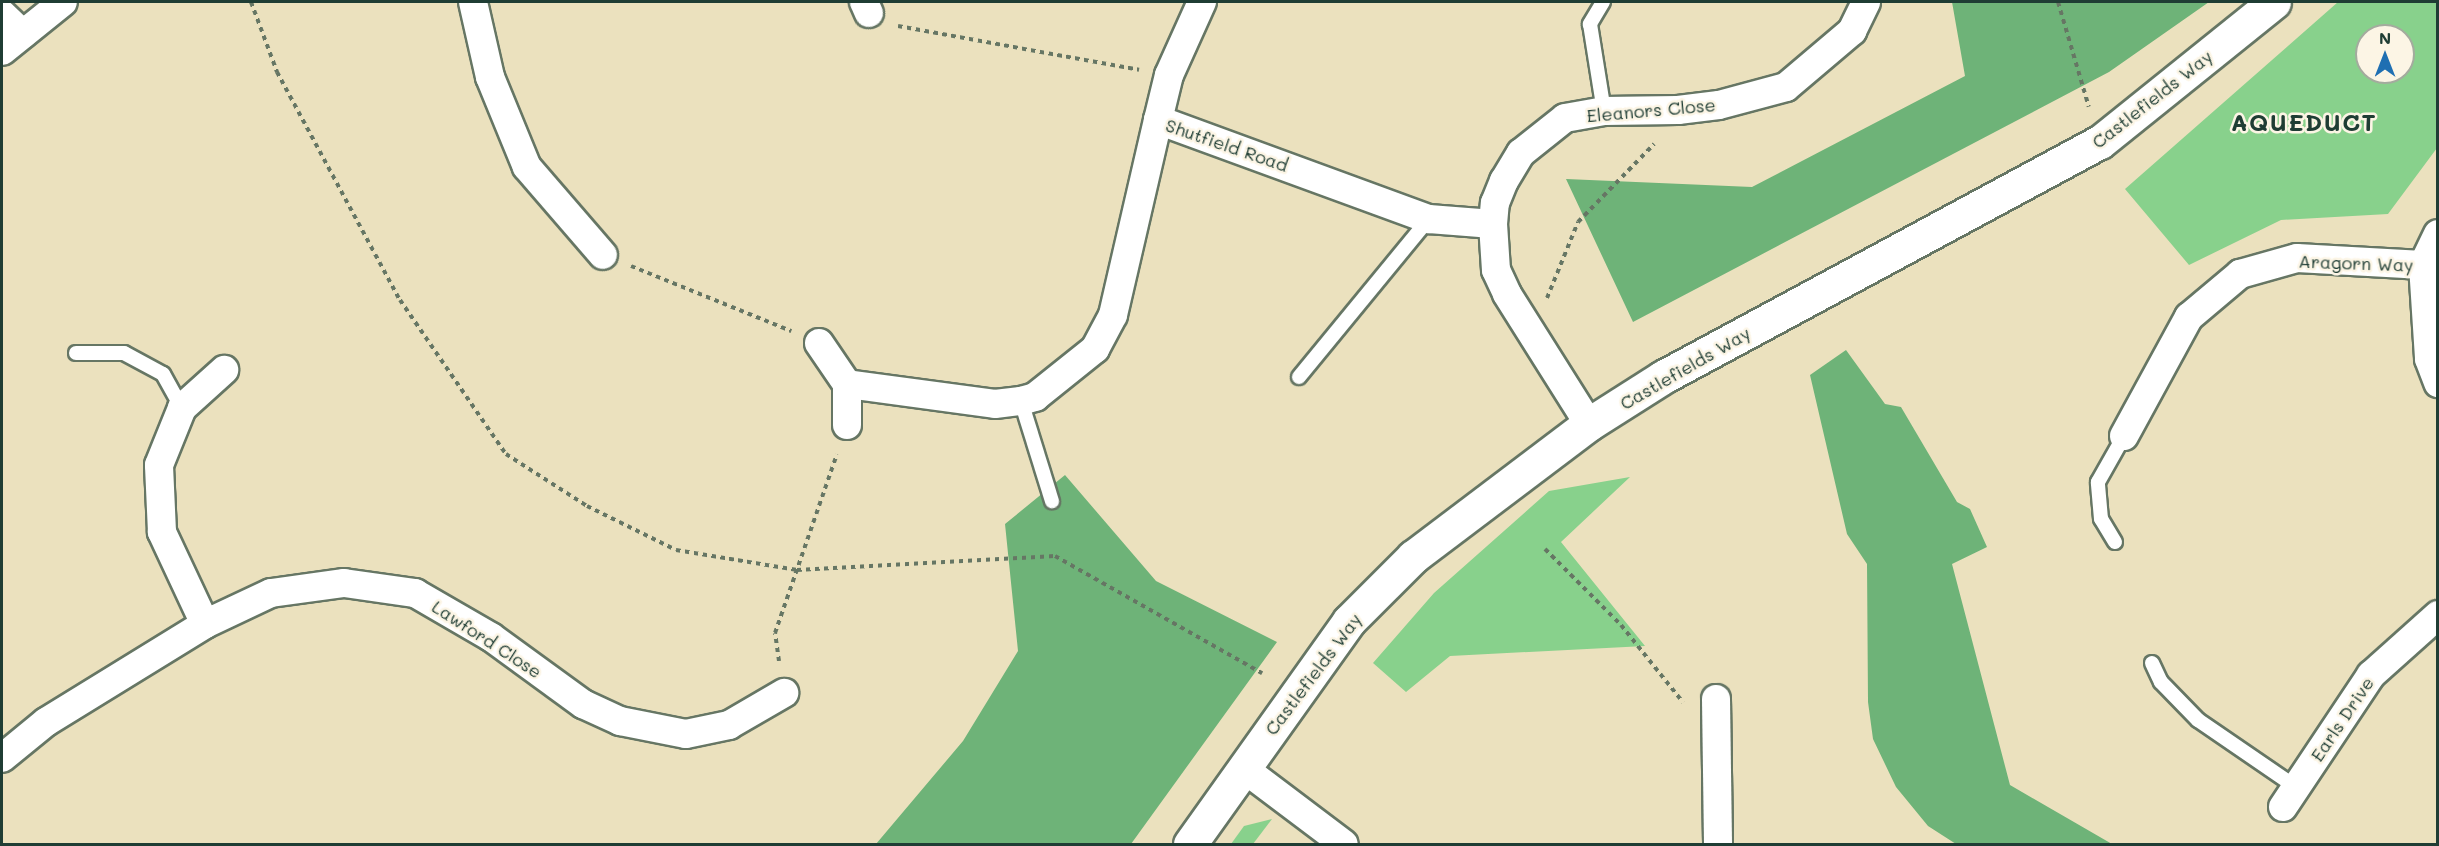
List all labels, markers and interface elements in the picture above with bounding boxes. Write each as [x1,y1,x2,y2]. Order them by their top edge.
north arrow [2355,24,2415,84]
text: N [2379,27,2391,48]
street label: Castlefields Way [2087,45,2217,153]
street label: Eleanors Close [1586,94,1716,126]
district label: AQUEDUCT [2231,108,2377,136]
street label: Shutfield Road [1163,114,1291,176]
street label: Aragorn Way [2298,250,2414,276]
street label: Castlefields Way [1616,322,1754,414]
street label: Lawford Close [428,596,546,682]
street label: Castlefields Way [1260,609,1366,739]
street label: Earls Drive [2306,673,2378,765]

